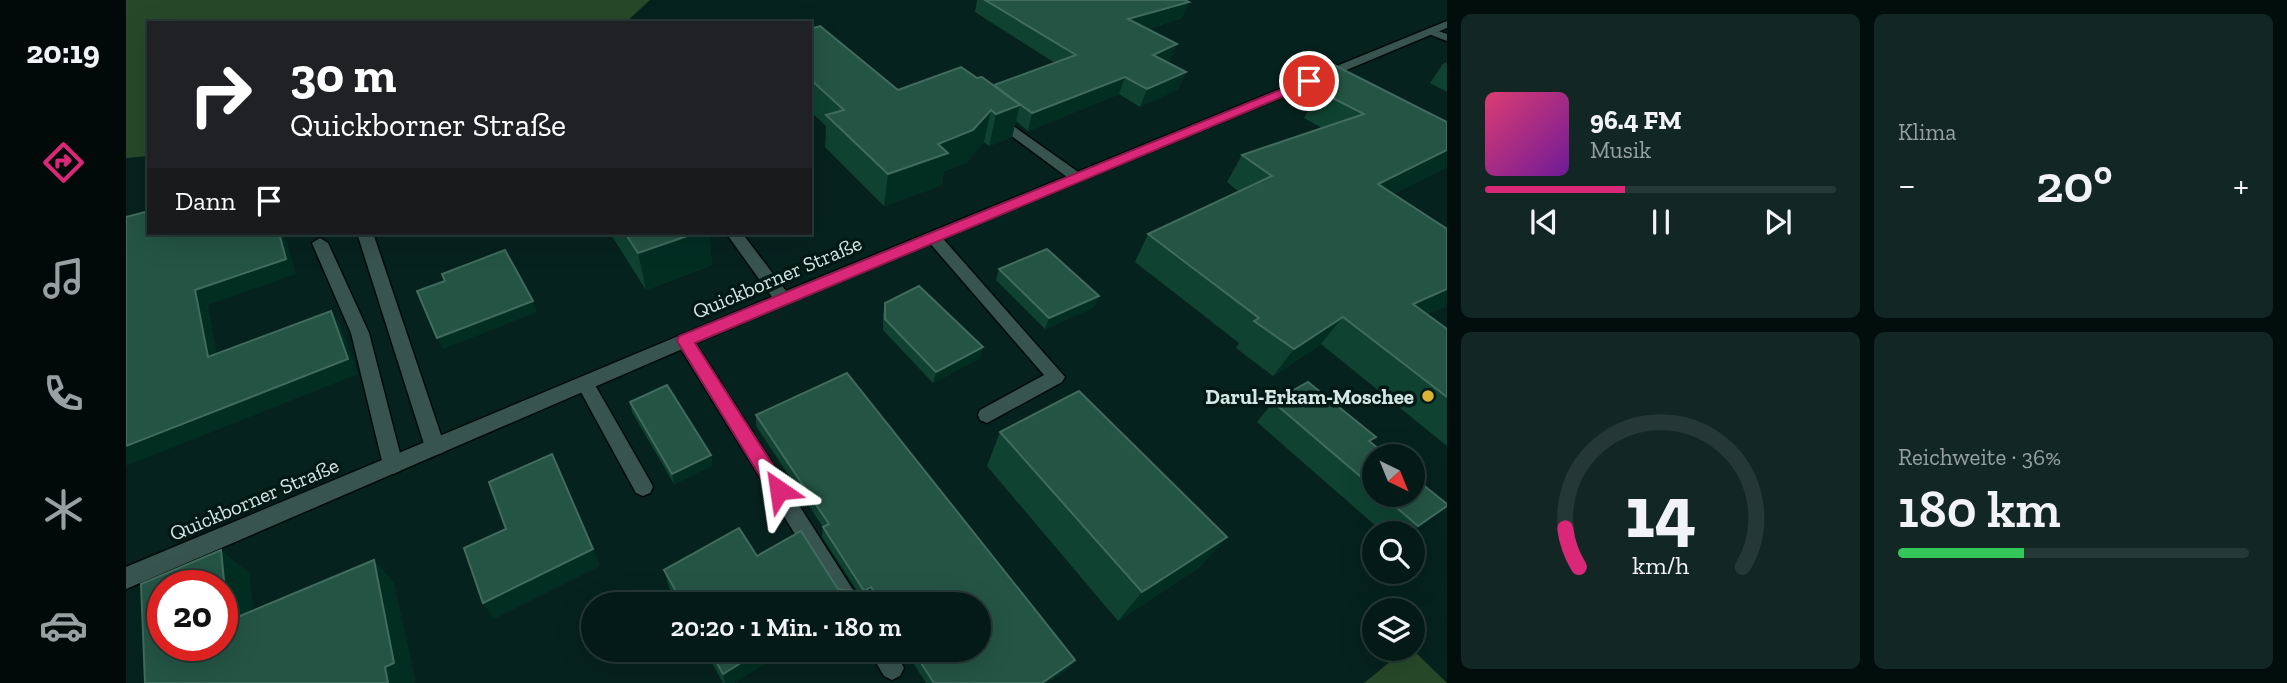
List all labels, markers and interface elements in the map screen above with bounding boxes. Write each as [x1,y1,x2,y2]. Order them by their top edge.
text: 20:19 [26,33,100,71]
text: 30 m [290,46,396,105]
icon: right [175,49,266,140]
pin [1279,51,1339,111]
icon: arrive [1290,62,1328,100]
text: 96.4 FM [1590,104,1682,136]
text: Quickborner Straße [290,106,566,144]
text: Klima [1898,118,1956,146]
text: Musik [1590,136,1651,164]
icon: directions [39,138,88,187]
text: 20° [2036,153,2113,215]
text: − [1898,162,1916,208]
text: + [2233,162,2249,208]
icon: arrive [250,182,288,220]
text: Dann [175,185,236,217]
icon: previous [1525,203,1563,241]
icon: pause [1642,203,1680,241]
icon: next [1759,203,1797,241]
street label: Quickborner Straße [689,230,865,324]
icon: music [39,254,88,303]
icon: phone [39,369,88,418]
place label: Darul-Erkam-Moschee [1205,384,1414,409]
marker: Darul-Erkam-Moschee [1420,388,1436,404]
text: Reichweite · 36% [1898,443,2061,471]
north arrow [1362,444,1424,508]
map controls [1362,444,1425,661]
street label: Quickborner Straße [166,452,342,546]
position arrow [742,453,816,527]
text: 14 [1625,468,1696,556]
text: 180 km [1898,478,2061,540]
icon: climate [39,485,88,534]
button: search [1362,521,1425,584]
text: km/h [1632,549,1689,579]
speed limit sign: 20 [147,570,238,661]
button: layers [1362,598,1425,661]
icon: car [39,601,88,650]
text: 20:20 · 1 Min. · 180 m [671,611,901,643]

